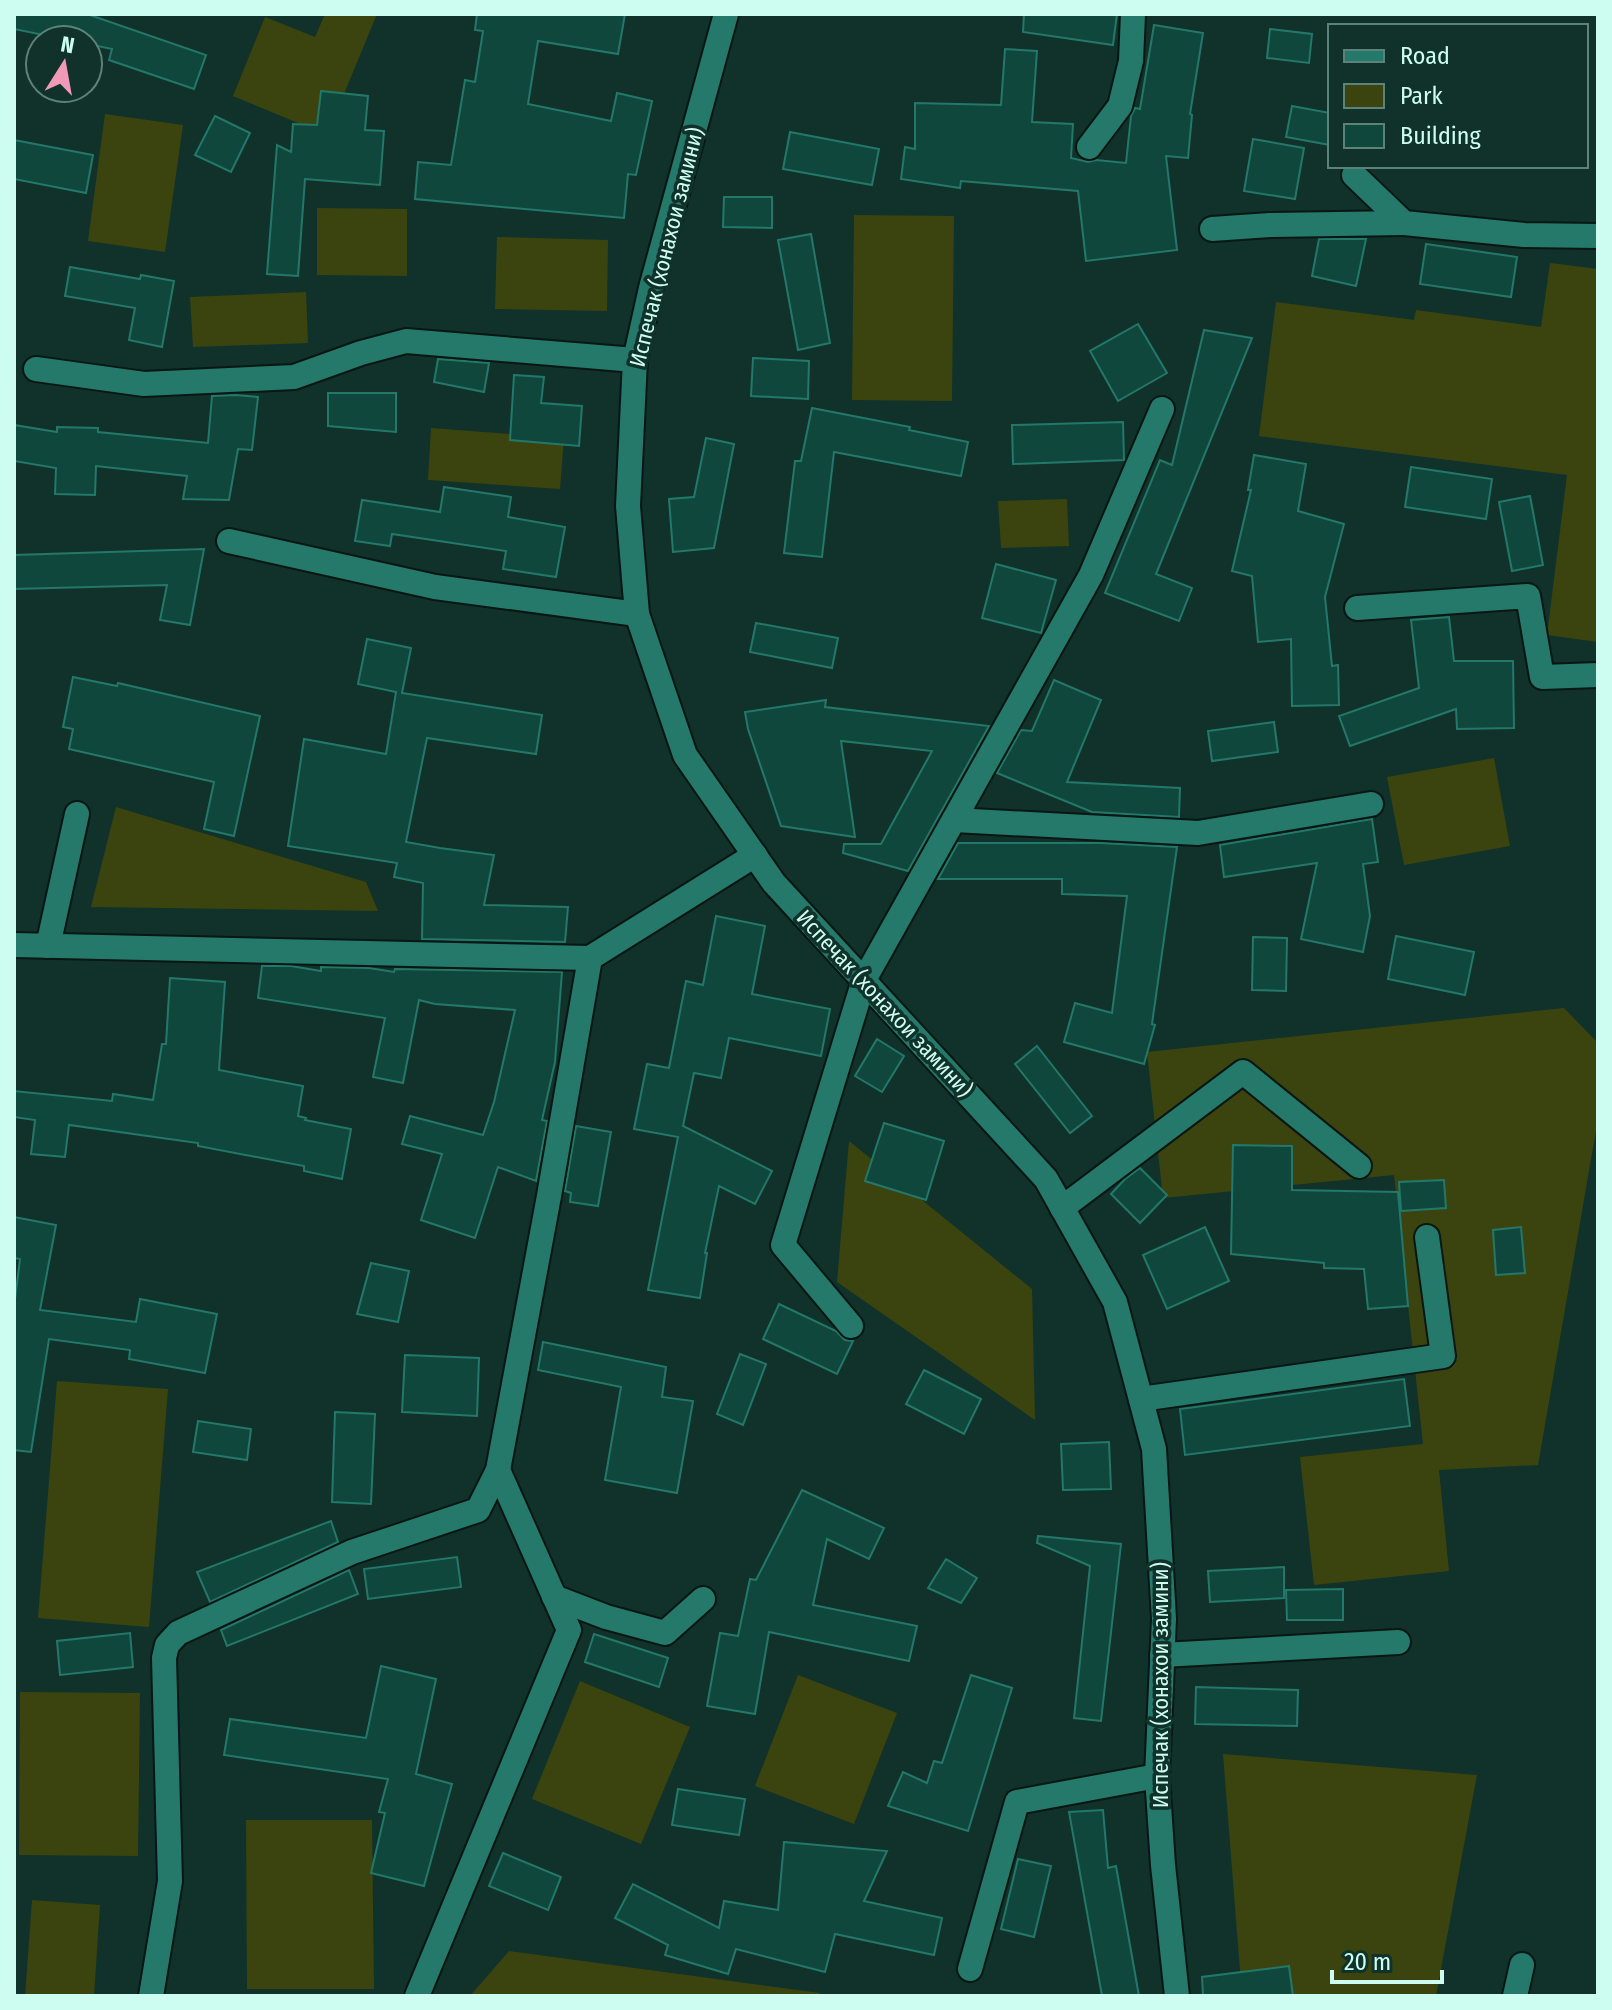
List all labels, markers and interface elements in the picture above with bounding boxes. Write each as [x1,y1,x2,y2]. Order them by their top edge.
north arrow [24,24,104,104]
legend [1328,24,1588,168]
text: N [59,30,77,59]
text: Road [1400,42,1450,70]
text: Park [1400,82,1443,110]
text: Building [1400,122,1482,150]
street label: Испечак (хонахои замини) [624,125,709,370]
street label: Испечак (хонахои замини) [791,904,978,1102]
street label: Испечак (хонахои замини) [1147,1562,1174,1808]
scale bar [1332,1934,1442,1984]
text: 20 m [1344,1948,1391,1976]

